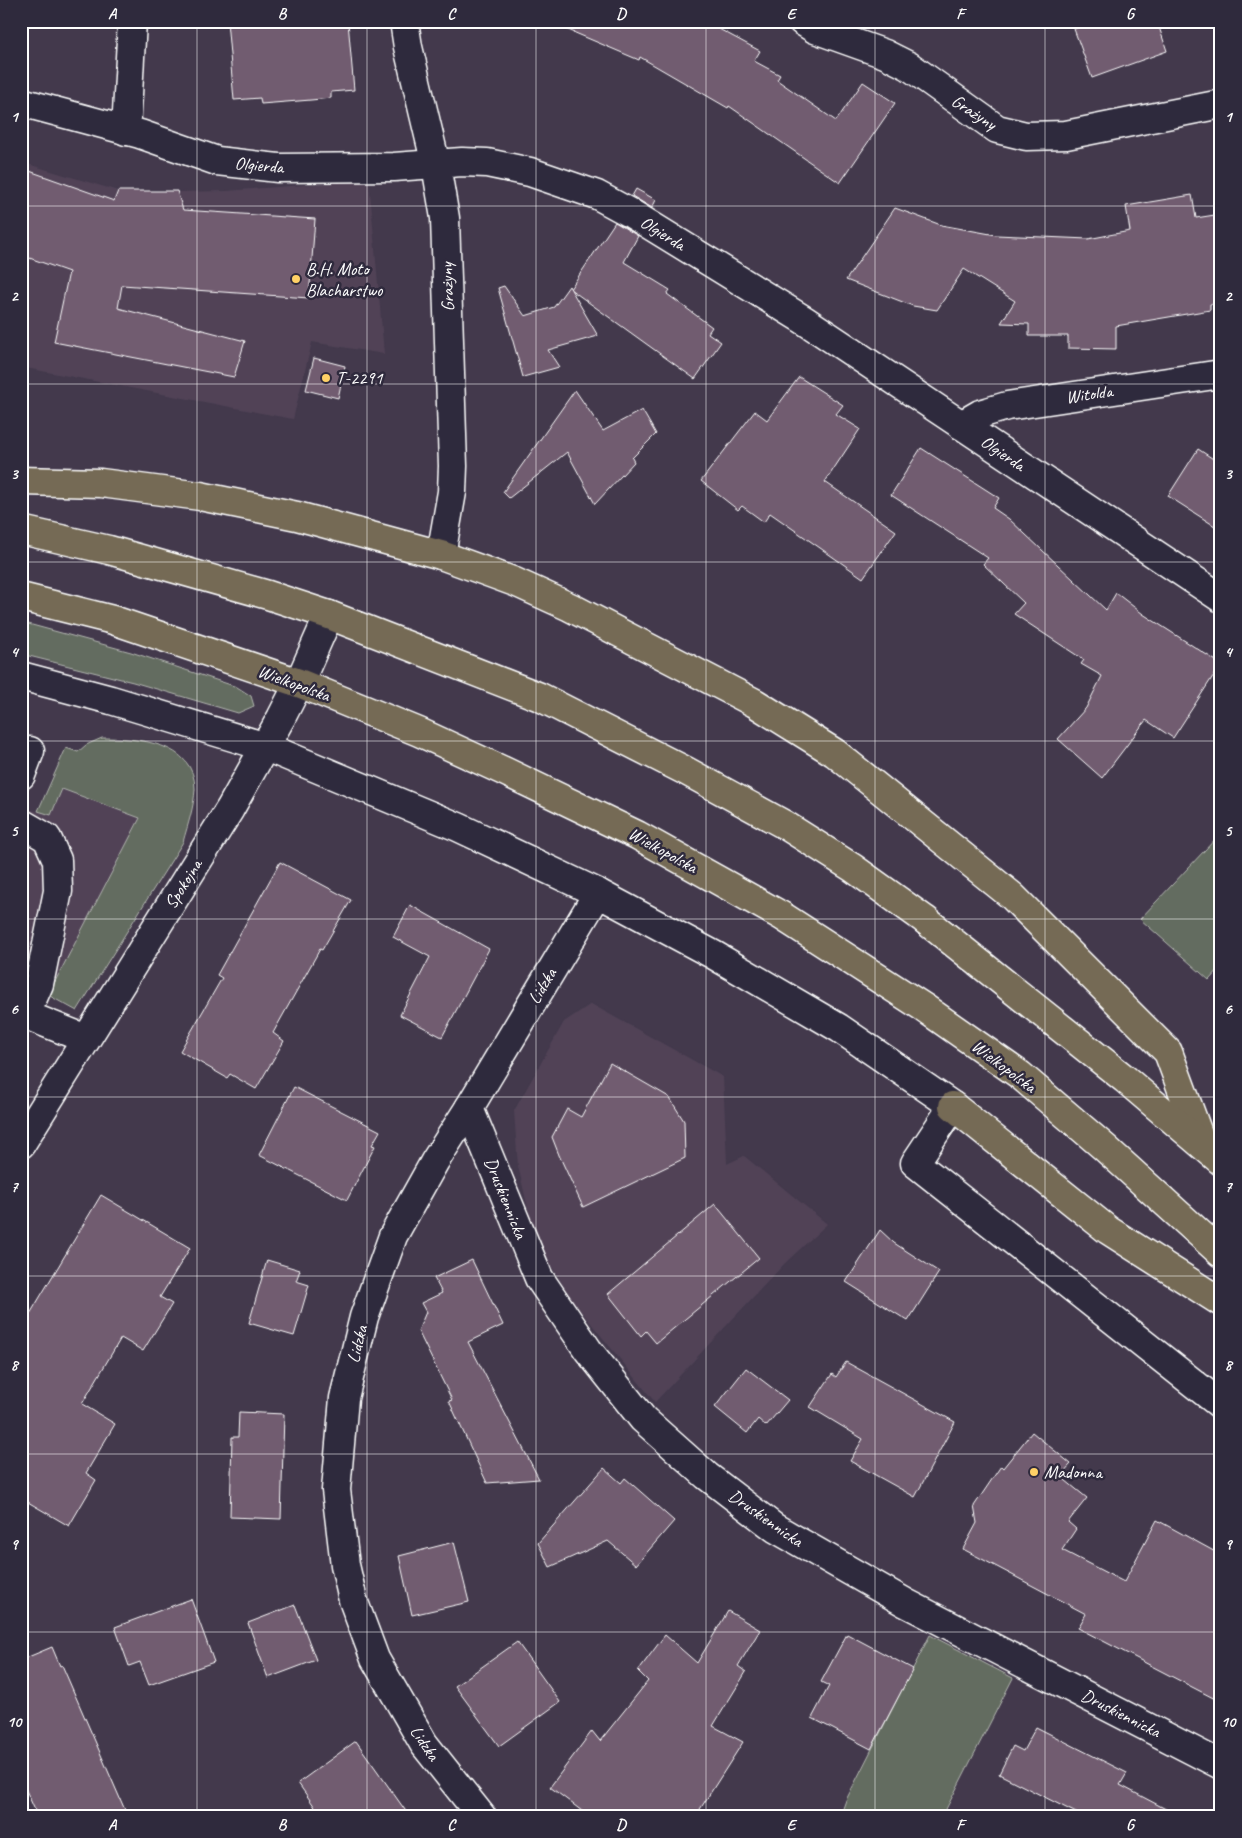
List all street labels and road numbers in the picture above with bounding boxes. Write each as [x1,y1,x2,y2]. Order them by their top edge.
street label: Grażyny [947,89,1002,136]
street label: Olgierda [234,152,286,178]
street label: Olgierda [636,211,691,256]
street label: Grażyny [435,260,459,312]
street label: Witolda [1064,380,1115,408]
street label: Olgierda [977,430,1031,477]
street label: Wielkopolska [255,660,335,707]
street label: Wielkopolska [625,822,703,879]
street label: Spokojna [159,854,207,913]
street label: Lidzka [523,963,562,1008]
street label: Wielkopolska [968,1035,1042,1098]
street label: Druskiennicka [480,1154,533,1244]
street label: Lidzka [342,1321,373,1365]
street label: Druskiennicka [725,1484,809,1553]
street label: Druskiennicka [1078,1684,1166,1743]
street label: Lidzka [405,1721,446,1766]

